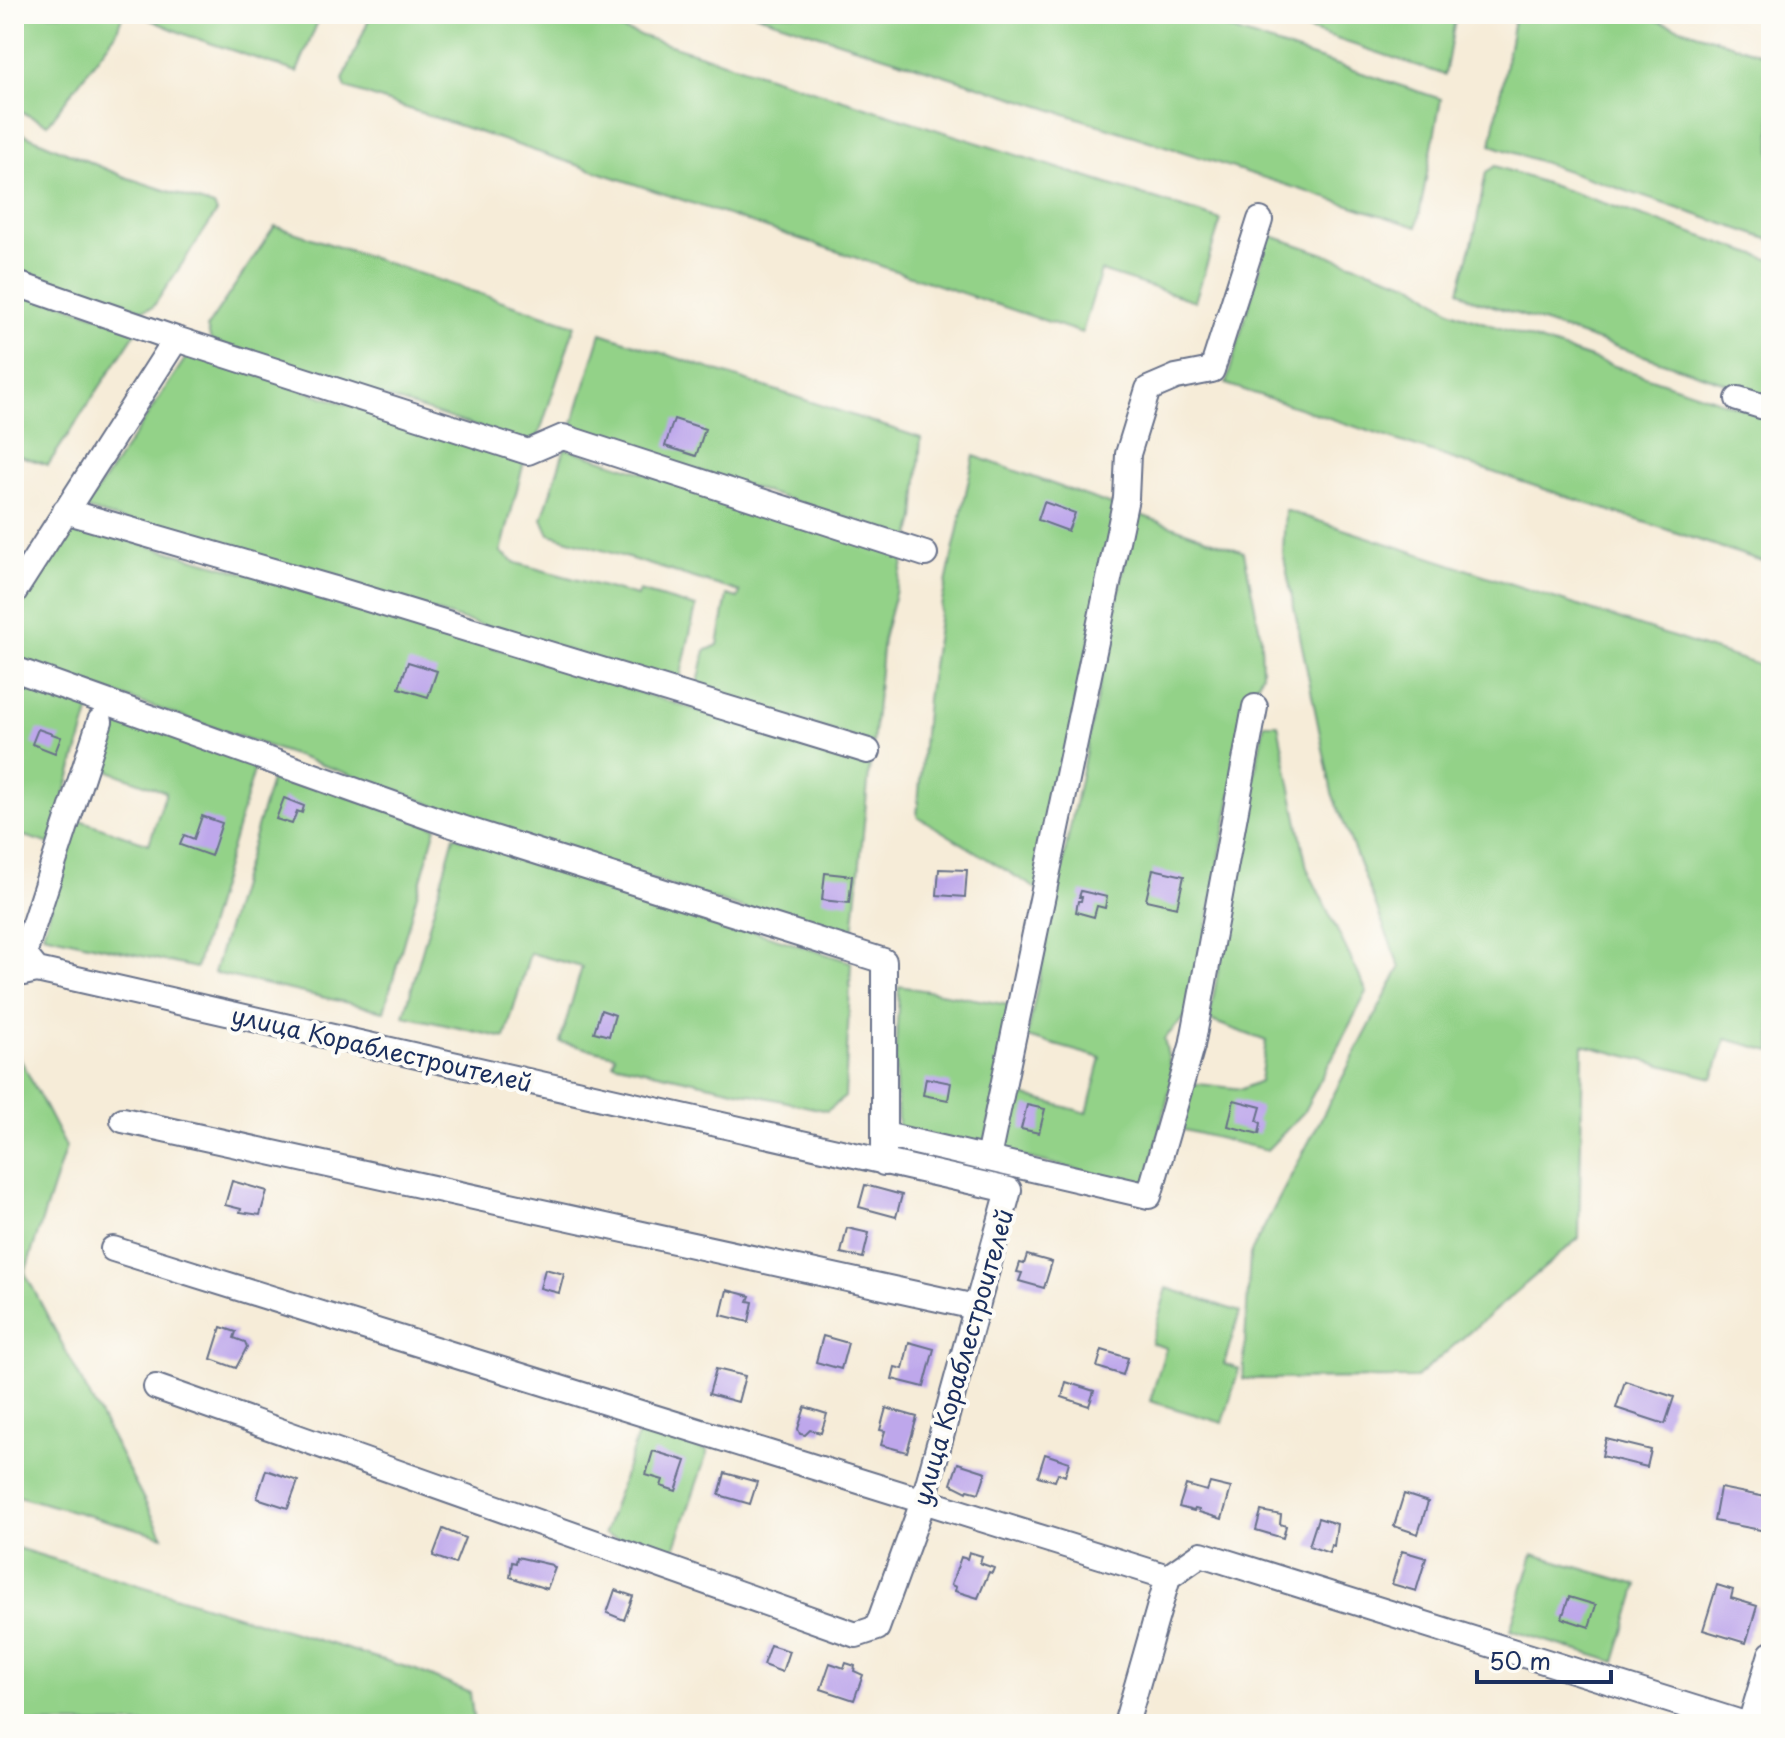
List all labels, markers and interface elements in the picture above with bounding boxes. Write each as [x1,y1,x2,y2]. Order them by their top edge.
street label: улица Кораблестроителей [228,996,536,1100]
street label: улица Кораблестроителей [902,1204,1022,1510]
scale bar [1477,1634,1611,1684]
text: 50 m [1489,1642,1551,1678]

